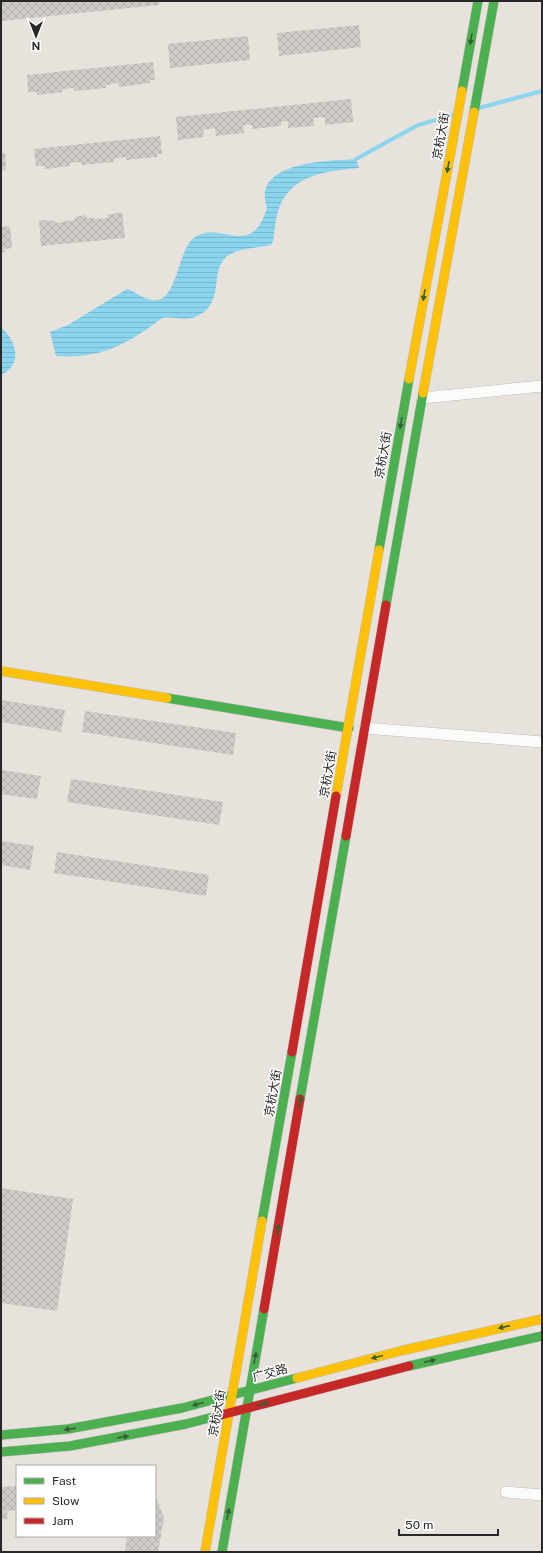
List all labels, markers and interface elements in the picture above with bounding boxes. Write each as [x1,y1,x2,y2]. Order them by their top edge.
north arrow [16,16,56,56]
one-way arrow [468,33,474,45]
text: N [32,40,40,52]
street label: 京杭大街 [430,111,452,161]
one-way arrow [444,161,450,173]
one-way arrow [421,289,427,301]
one-way arrow [398,417,404,429]
street label: 京杭大街 [372,430,394,480]
street label: 京杭大街 [317,749,339,799]
street label: 京杭大街 [262,1068,284,1118]
one-way arrow [297,1096,303,1108]
one-way arrow [275,1224,281,1236]
one-way arrow [498,1325,510,1331]
one-way arrow [253,1352,259,1364]
one-way arrow [371,1354,383,1360]
one-way arrow [424,1358,436,1364]
street label: 广交路 [251,1362,289,1384]
street label: 京杭大街 [206,1388,228,1438]
one-way arrow [257,1401,269,1407]
one-way arrow [191,1402,204,1408]
one-way arrow [64,1426,76,1432]
one-way arrow [117,1433,129,1439]
legend [16,1465,156,1537]
text: Fast [52,1474,77,1488]
text: Slow [52,1494,80,1508]
one-way arrow [225,1507,231,1520]
scale bar [399,1511,498,1537]
text: Jam [52,1514,74,1528]
text: 50 m [405,1518,433,1532]

